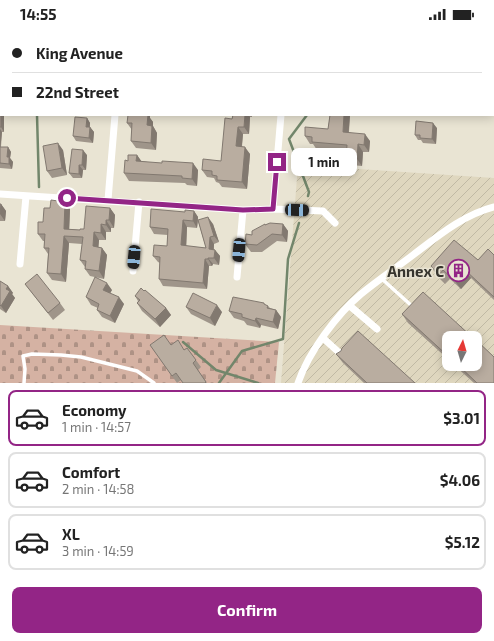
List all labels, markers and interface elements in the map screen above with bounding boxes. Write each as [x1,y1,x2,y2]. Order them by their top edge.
text: 14:55 [20,5,56,23]
text: King Avenue [36,44,123,62]
text: 22nd Street [36,83,119,101]
callout: 1 min [291,148,357,176]
route end [268,153,286,171]
text: 1 min [308,154,340,170]
route start [58,189,76,207]
car [285,204,309,216]
car [232,238,246,262]
car [127,245,141,269]
building icon: Annex C [446,258,472,284]
place label: Annex C [387,262,444,280]
north arrow [442,331,482,371]
map controls [442,331,482,371]
icon: car [14,400,50,436]
text: Economy [62,401,127,419]
text: $3.01 [443,409,480,427]
text: 1 min · 14:57 [62,419,131,435]
icon: car [14,462,50,498]
text: Comfort [62,463,120,481]
text: $4.06 [440,471,480,489]
text: 2 min · 14:58 [62,481,134,497]
icon: car [14,524,50,560]
text: XL [62,525,80,543]
text: $5.12 [445,533,480,551]
text: 3 min · 14:59 [62,543,134,559]
button: Confirm [12,587,482,633]

